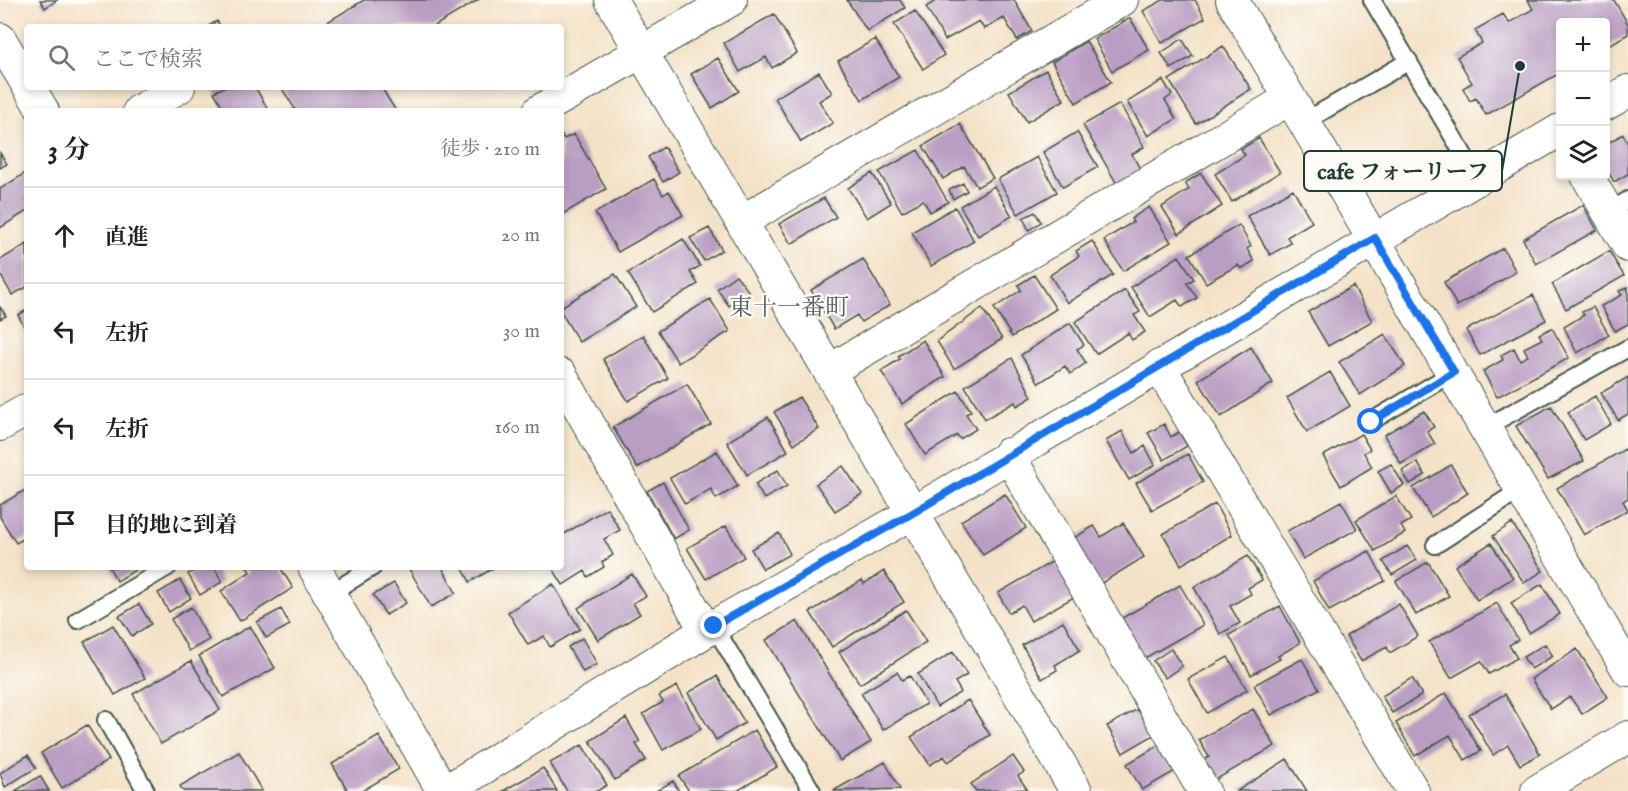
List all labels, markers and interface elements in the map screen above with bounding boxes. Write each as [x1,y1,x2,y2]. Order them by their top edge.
map controls [1556,18,1610,180]
button: + [1556,18,1610,72]
search box [24,24,564,90]
icon: search [45,41,78,74]
text: ここで検索 [93,46,203,74]
button: − [1556,72,1610,126]
button: layers [1556,126,1610,180]
text: 3 分 [48,134,89,167]
text: 徒歩 · 210 m [440,137,540,162]
callout: cafe フォーリーフ [1304,151,1502,191]
text: cafe フォーリーフ [1317,159,1489,187]
icon: ahead [48,219,81,252]
text: 20 m [501,223,540,248]
text: 直進 [105,224,149,252]
district label: 東十一番町 [729,293,849,324]
icon: left [48,315,81,348]
text: 30 m [503,319,540,344]
text: 左折 [105,320,149,348]
route start [1357,408,1383,434]
icon: left [48,411,81,444]
text: 160 m [494,415,540,440]
text: 左折 [105,416,149,444]
icon: arrive [48,507,81,540]
text: 目的地に到着 [105,512,237,540]
route end [700,612,726,638]

